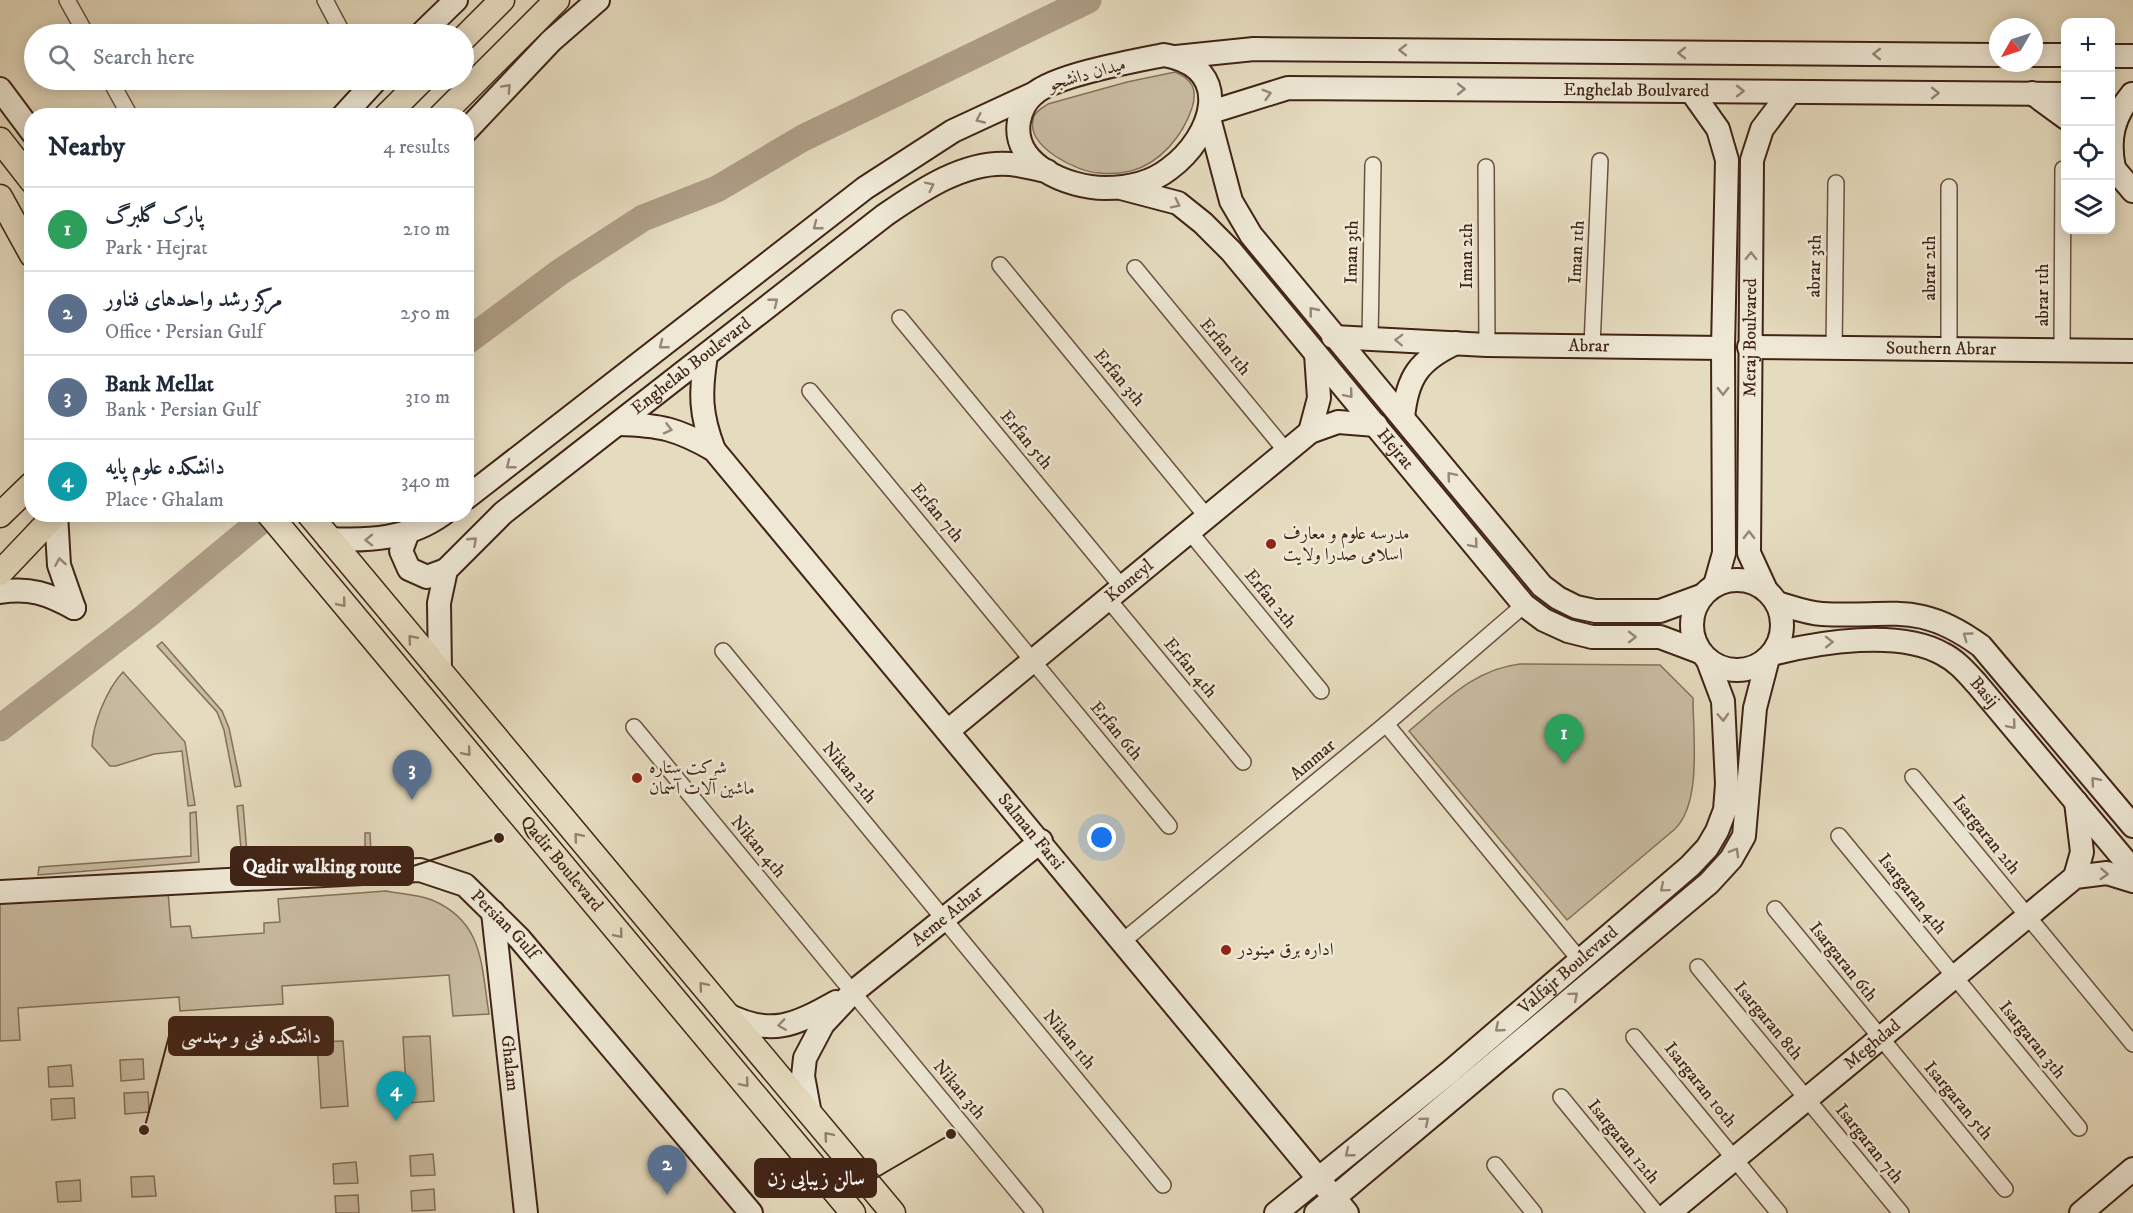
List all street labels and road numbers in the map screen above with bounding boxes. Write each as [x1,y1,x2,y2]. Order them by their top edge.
street label: میدان دانشجو [1044,53,1128,97]
street label: Enghelab Boulvared [1563,79,1709,102]
street label: Iman 3th [1340,219,1364,284]
street label: Iman 1th [1564,219,1590,284]
street label: Iman 2th [1456,222,1478,289]
street label: abrar 3th [1803,234,1827,298]
street label: abrar 2th [1919,235,1941,300]
street label: abrar 1th [2032,263,2054,326]
street label: Meraj Boulvared [1739,278,1762,397]
street label: Enghelab Boulevard [627,313,756,420]
street label: Erfan 1th [1195,314,1256,381]
street label: Abrar [1568,335,1610,358]
street label: Southern Abrar [1886,337,1997,361]
street label: Erfan 3th [1089,345,1150,412]
street label: Erfan 5th [995,406,1057,474]
street label: Hejrat [1372,424,1419,475]
street label: Erfan 7th [906,479,969,548]
street label: Komeyl [1101,554,1158,607]
street label: Erfan 2th [1239,565,1301,634]
street label: Erfan 4th [1159,633,1222,703]
street label: Basij [1965,672,2003,713]
street label: Erfan 6th [1085,697,1147,766]
street label: Ammar [1286,734,1341,785]
street label: Nikan 2th [817,738,881,808]
street label: Salman Farsi [993,789,1069,874]
street label: Isargaran 2th [1947,791,2025,880]
street label: Nikan 4th [726,811,791,883]
street label: Qadir Boulevard [515,812,608,916]
street label: Isargaran 4th [1873,849,1952,939]
street label: Aeme Athar [907,881,987,951]
street label: Persian Gulf [466,885,545,966]
street label: Isargaran 6th [1804,918,1882,1007]
street label: Valfajr Boulevard [1513,921,1623,1020]
street label: Isargaran 8th [1729,977,1808,1065]
street label: Isargaran 3th [1994,997,2070,1084]
street label: Nikan 1th [1038,1006,1100,1075]
street label: Meghdad [1839,1015,1905,1075]
street label: Ghalam [496,1034,524,1092]
street label: Isargaran 10th [1659,1038,1741,1132]
street label: Nikan 3th [928,1056,991,1125]
street label: Isargaran 5th [1919,1057,1998,1145]
street label: Isargaran 12th [1582,1095,1664,1189]
street label: Isargaran 7th [1830,1100,1908,1189]

